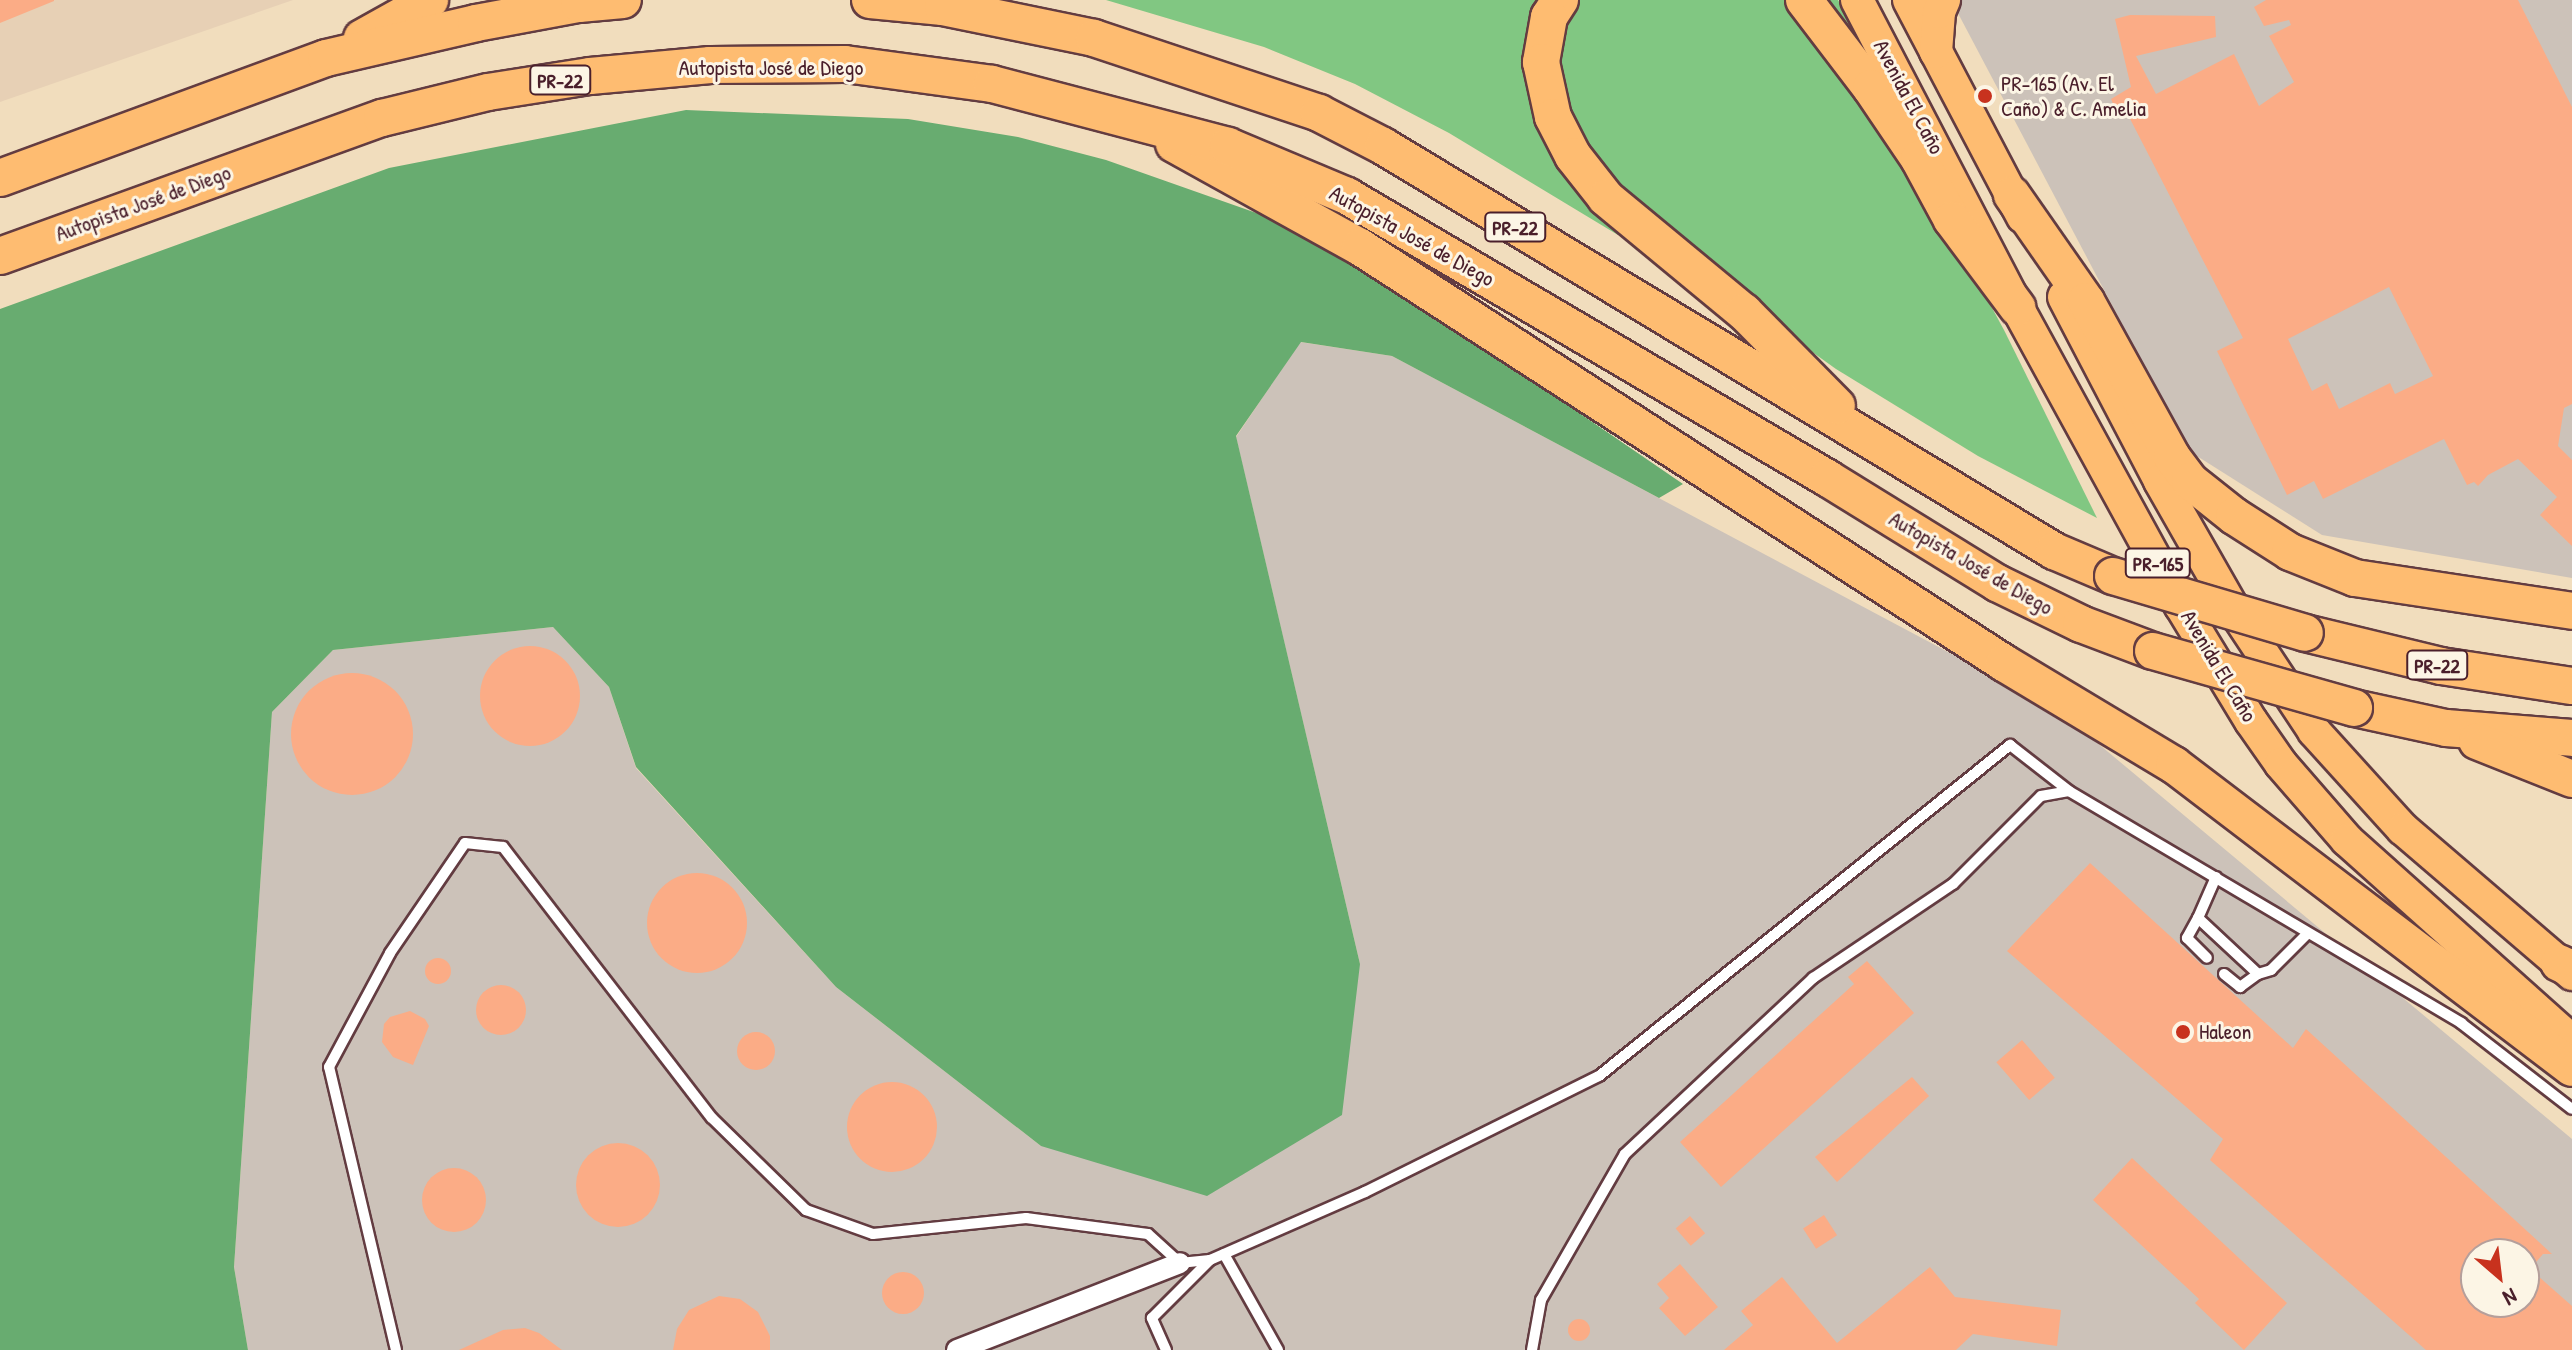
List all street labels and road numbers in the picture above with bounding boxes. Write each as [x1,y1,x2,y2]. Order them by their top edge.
street label: Avenida El Caño [1868,35,1950,159]
street label: Autopista José de Diego [679,55,863,81]
road number: PR-22 [528,64,592,96]
street label: Autopista José de Diego [52,159,234,247]
street label: Autopista José de Diego [1325,180,1499,292]
road number: PR-22 [1483,211,1547,243]
street label: Autopista José de Diego [1885,505,2057,621]
road number: PR-165 [2124,547,2192,579]
street label: Avenida El Caño [2175,605,2263,727]
road number: PR-22 [2405,649,2469,681]

